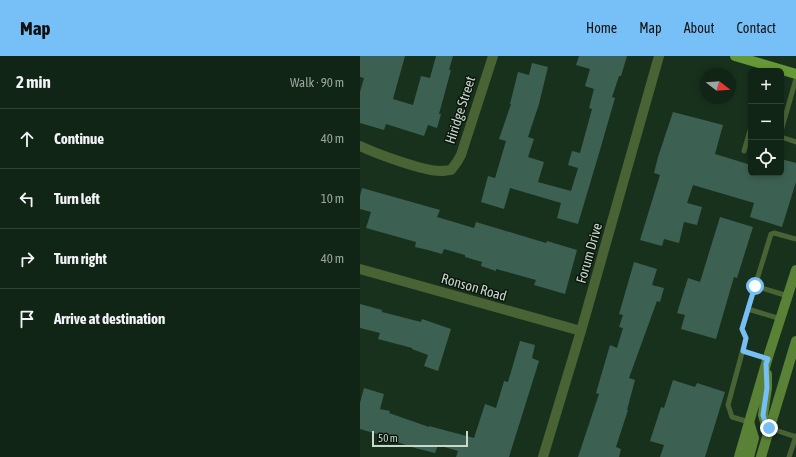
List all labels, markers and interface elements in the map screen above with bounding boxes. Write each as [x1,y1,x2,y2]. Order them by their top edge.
text: Map [20,17,51,39]
text: Home [586,20,617,36]
text: Map [639,20,662,36]
text: About [684,20,715,36]
text: Contact [737,20,776,36]
north arrow [700,68,736,104]
map controls [748,68,784,176]
button: + [748,68,784,104]
text: 2 min [16,72,51,92]
street label: Hiridge Street [442,74,478,146]
text: Walk · 90 m [290,75,344,90]
button: − [748,104,784,140]
icon: ahead [16,128,38,150]
text: Continue [54,130,104,147]
text: 40 m [321,131,344,146]
button: locate [748,140,784,176]
icon: left [16,188,38,210]
text: Turn left [54,190,100,207]
text: 10 m [321,191,344,206]
street label: Forum Drive [573,221,605,285]
icon: right [16,248,38,270]
text: Turn right [54,250,107,267]
text: 40 m [321,251,344,266]
street label: Ronson Road [439,270,509,304]
route start [746,277,764,295]
icon: arrive [16,308,38,330]
text: Arrive at destination [54,310,165,327]
route end [760,419,778,437]
scale bar [372,429,468,448]
text: 50 m [378,432,398,444]

